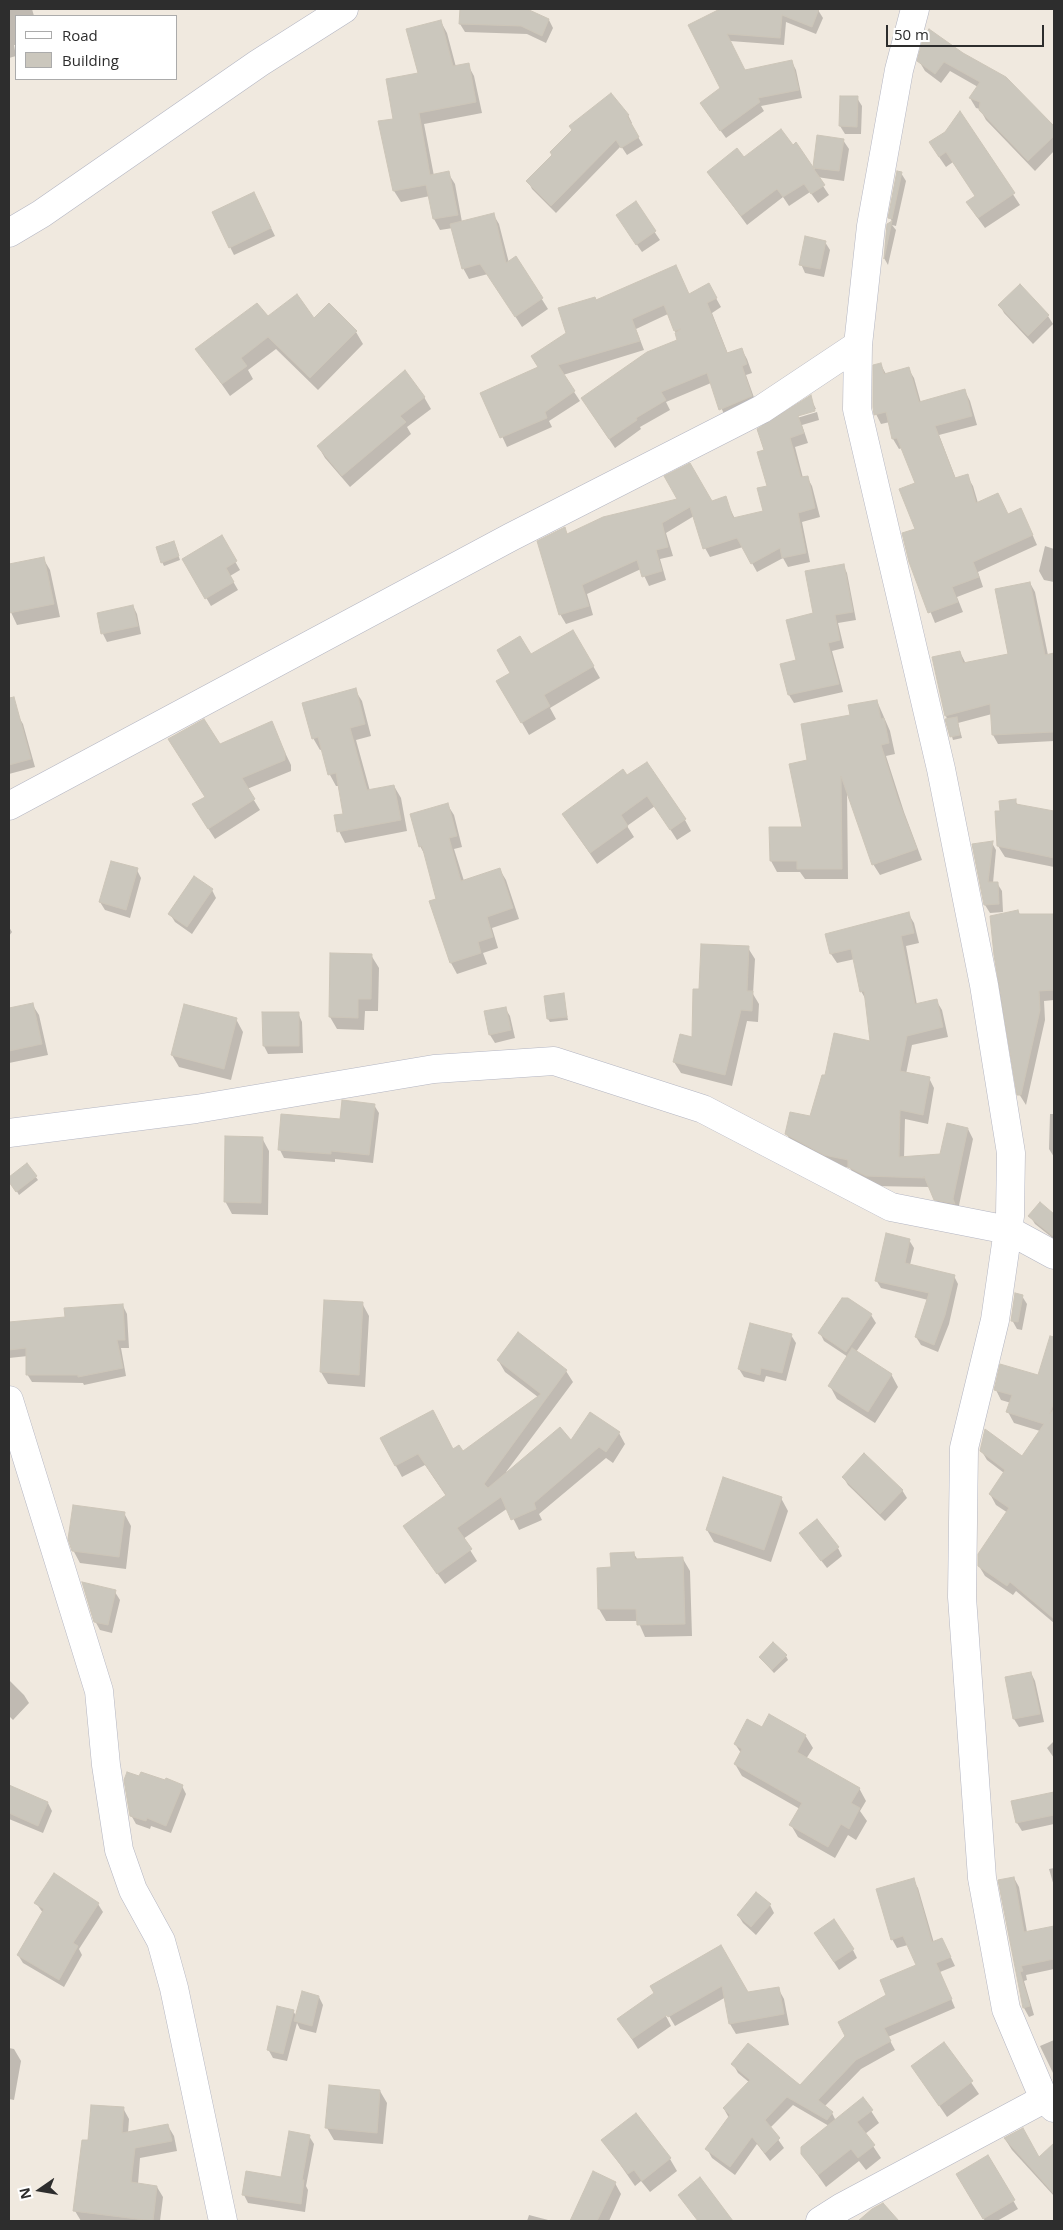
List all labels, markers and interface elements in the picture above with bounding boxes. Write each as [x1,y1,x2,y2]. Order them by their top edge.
legend [15,15,178,80]
scale bar [888,15,1046,47]
text: 50 m [894,24,929,44]
text: Road [62,25,98,45]
text: Building [62,50,119,70]
north arrow [15,2165,65,2215]
text: N [14,2186,35,2201]

